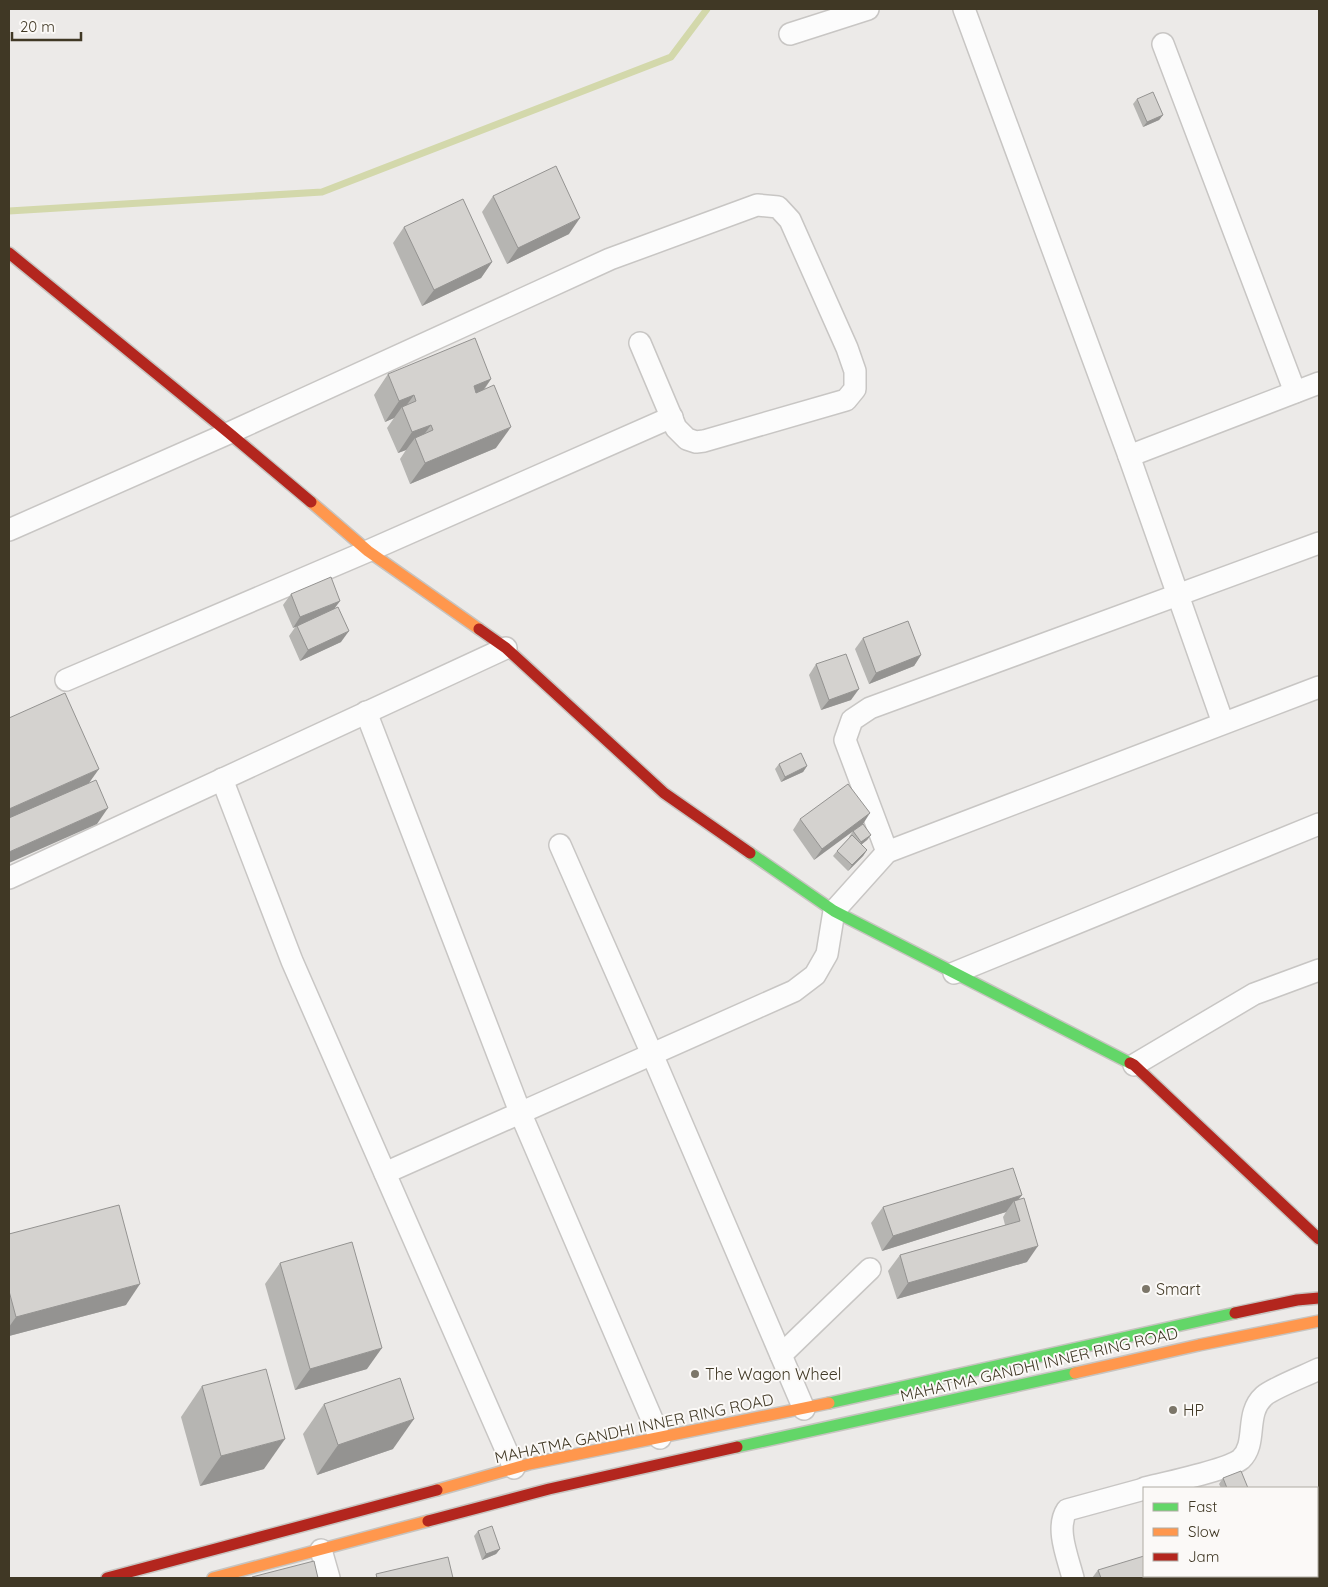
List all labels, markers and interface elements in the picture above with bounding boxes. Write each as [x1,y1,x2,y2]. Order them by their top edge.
scale bar [12,10,81,42]
text: 20 m [20,17,55,36]
place label: Smart [1156,1279,1201,1299]
marker: Smart [1140,1283,1152,1295]
street label: MAHATMA GANDHI INNER RING ROAD [898,1322,1180,1406]
place label: The Wagon Wheel [705,1364,841,1384]
marker: The Wagon Wheel [689,1368,701,1380]
street label: MAHATMA GANDHI INNER RING ROAD [493,1389,775,1467]
place label: HP [1183,1400,1204,1420]
marker: HP [1167,1404,1179,1416]
legend [1143,1487,1318,1577]
text: Fast [1188,1497,1217,1516]
text: Slow [1188,1522,1220,1541]
text: Jam [1188,1547,1219,1566]

